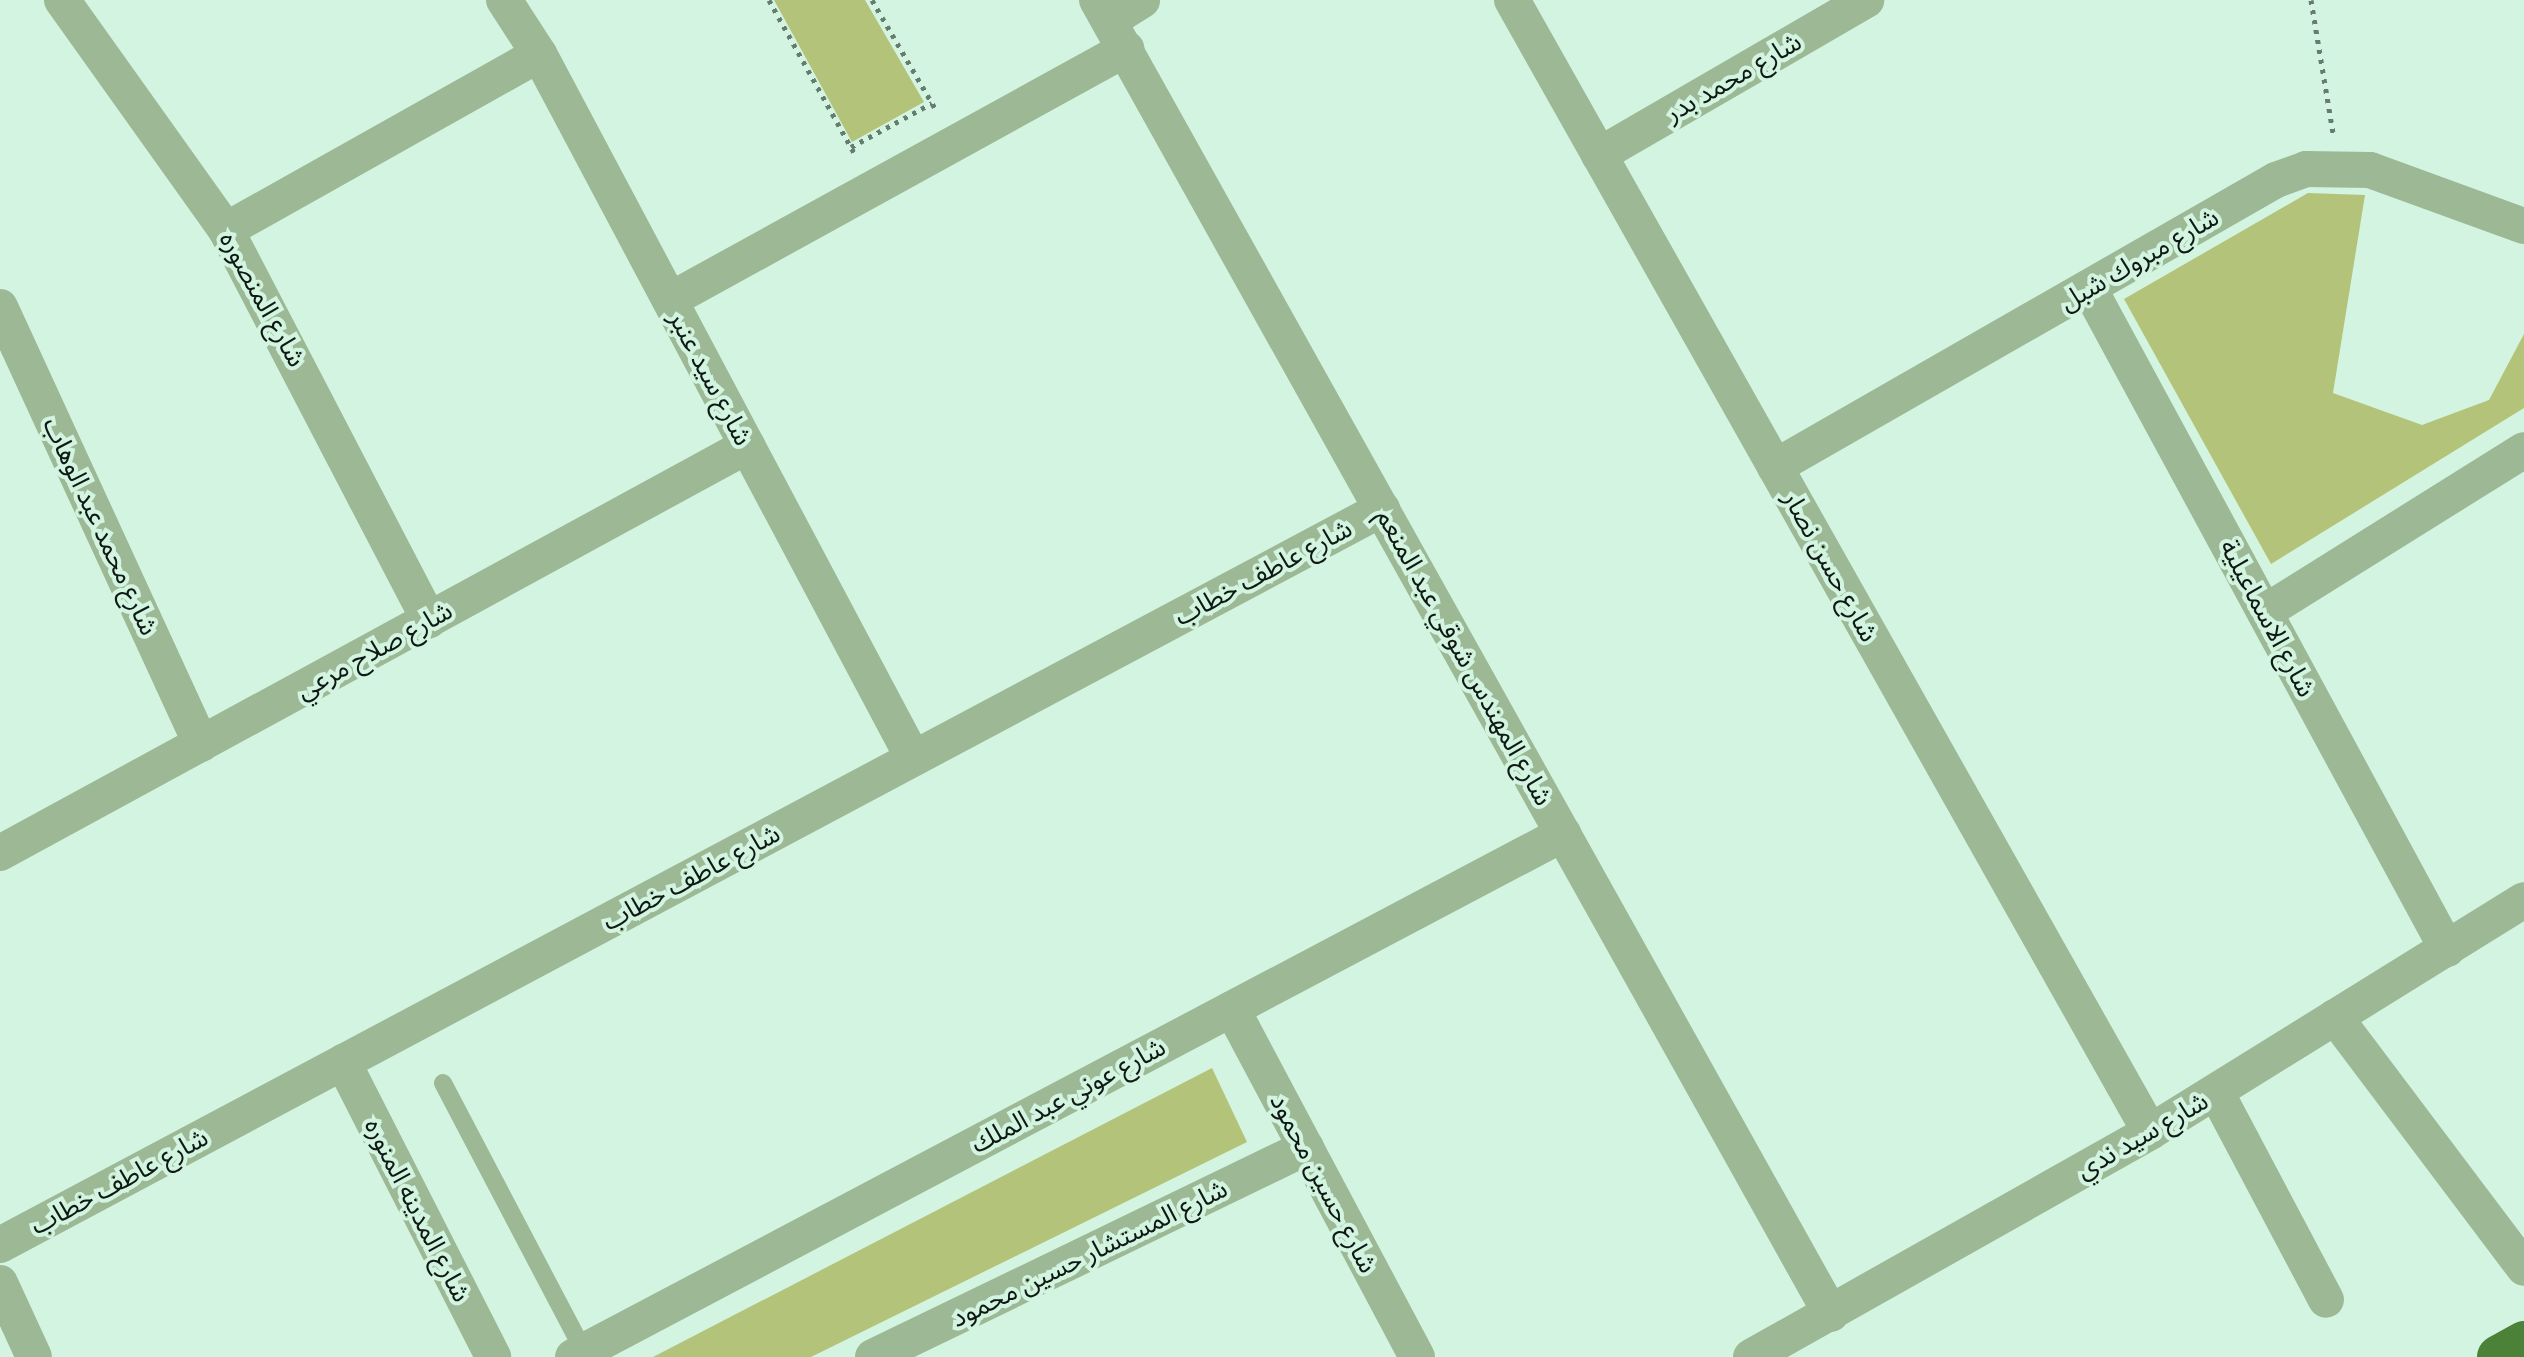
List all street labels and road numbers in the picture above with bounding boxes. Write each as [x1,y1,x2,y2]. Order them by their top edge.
street label: شارع محمد بدر [1659,25,1807,129]
street label: شارع مبروك شبل [2054,201,2224,317]
street label: شارع المنصوره [213,226,313,372]
street label: شارع سيد عنبر [663,305,759,451]
street label: شارع محمد عبد الوهاب [37,412,165,640]
street label: شارع حسن نصار [1777,485,1885,647]
street label: شارع المهندس شوقي عبد المنعم [1370,503,1560,811]
street label: شارع عاطف خطاب [1169,512,1357,632]
street label: شارع الاسماعيلية [2213,534,2323,702]
street label: شارع صلاح مرعي [290,594,458,706]
street label: شارع عاطف خطاب [597,817,785,937]
street label: شارع عوني عبد الملك [966,1031,1170,1159]
street label: شارع سيد ندي [2071,1085,2213,1185]
street label: شارع حسين محمود [1264,1088,1384,1278]
street label: شارع المدينه المنوره [358,1113,478,1307]
street label: شارع عاطف خطاب [25,1121,213,1241]
street label: شارع المستشار حسين محمود [946,1172,1232,1334]

